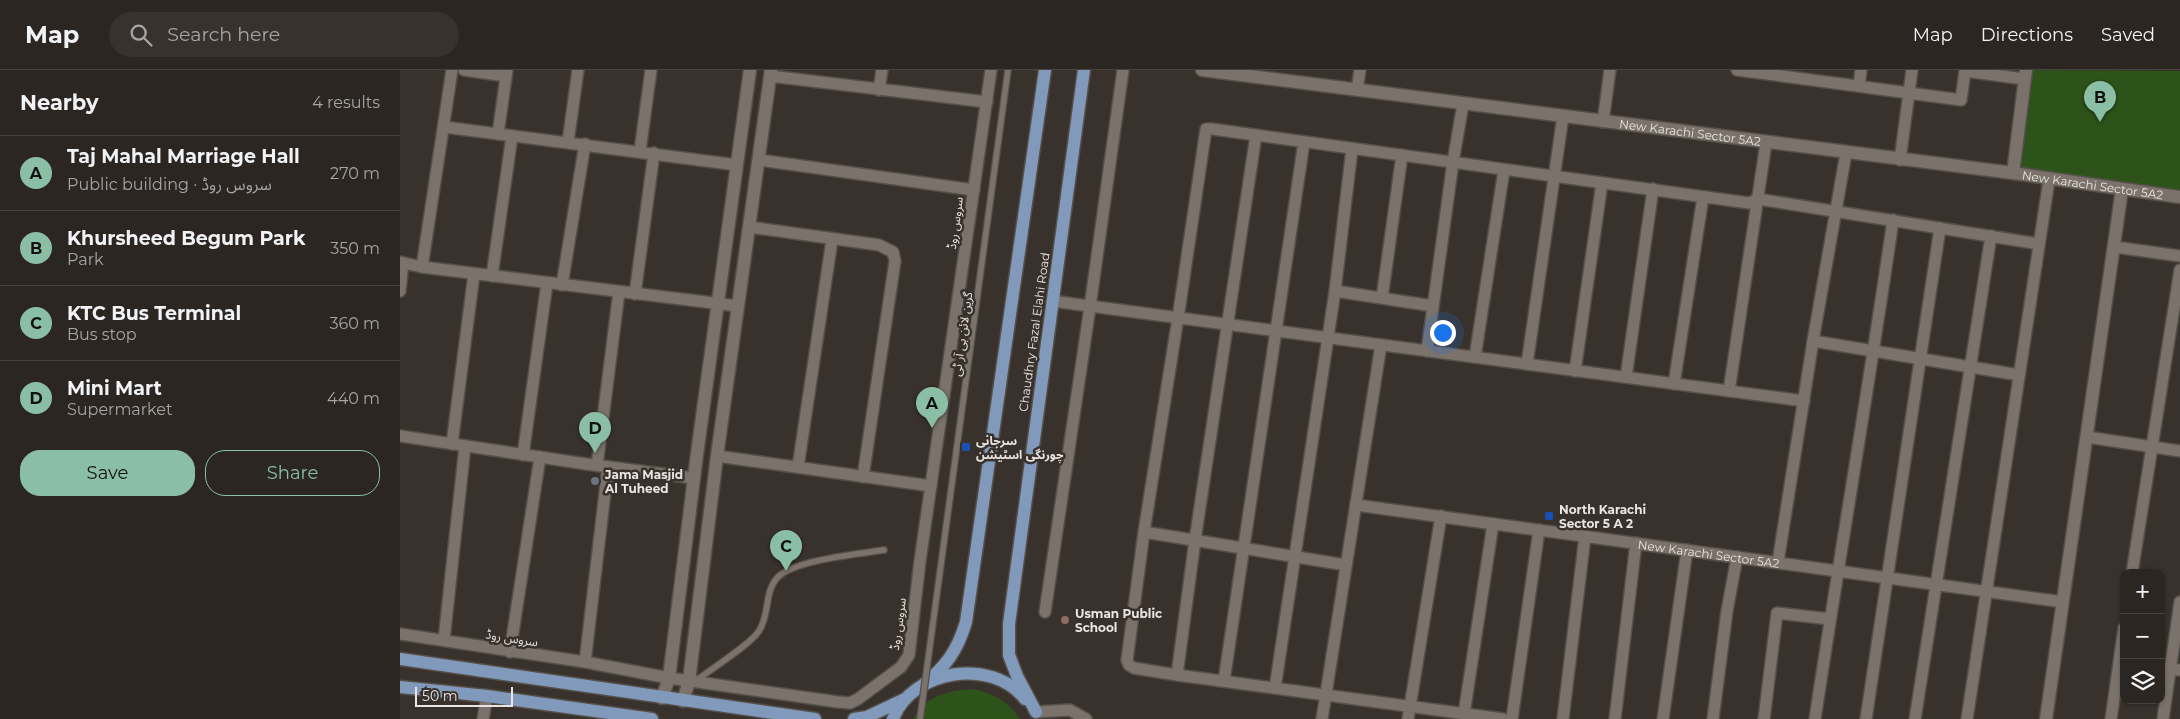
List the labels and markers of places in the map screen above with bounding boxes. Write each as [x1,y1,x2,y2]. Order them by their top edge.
pin: B [2084,81,2116,122]
pin: A [916,387,948,428]
pin: D [579,412,611,453]
place label: سرجانی چورنگی اسٹیشن [976,433,1064,463]
marker: سرجانی چورنگی اسٹیشن [960,441,972,453]
place label: Jama Masjid Al Tuheed [604,467,683,496]
marker: Jama Masjid Al Tuheed [589,475,601,487]
place label: North Karachi Sector 5 A 2 [1559,502,1646,531]
marker: North Karachi Sector 5 A 2 [1543,510,1555,522]
pin: C [770,530,802,571]
place label: Usman Public School [1075,606,1162,635]
marker: Usman Public School [1059,614,1071,626]

